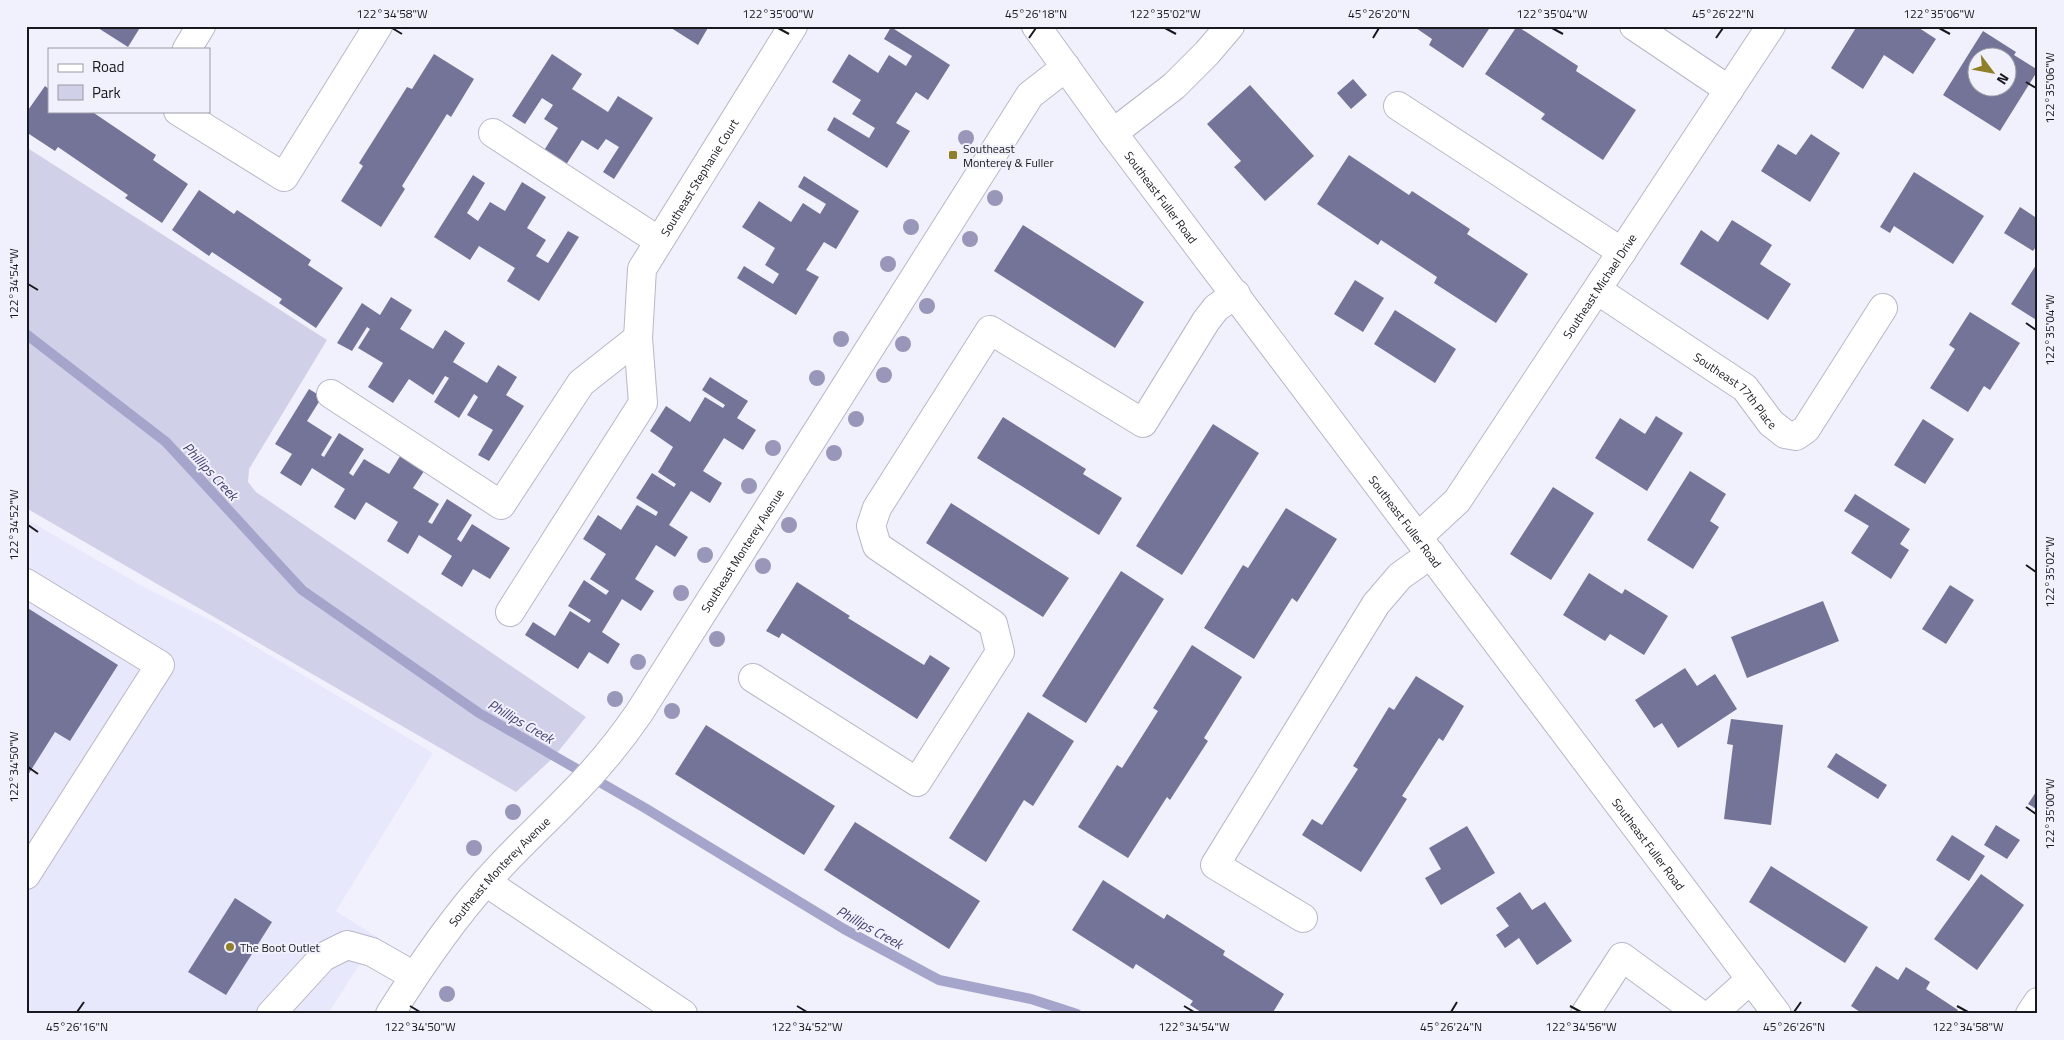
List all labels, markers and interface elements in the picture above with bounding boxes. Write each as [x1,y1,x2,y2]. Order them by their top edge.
text: 122°34'58"W [356,4,428,23]
text: 122°35'00"W [742,4,814,23]
text: 45°26'18"N [1005,4,1067,23]
text: 122°35'02"W [1129,4,1201,23]
text: 45°26'20"N [1348,4,1410,23]
text: 122°35'04"W [1516,4,1588,23]
text: 45°26'22"N [1692,4,1754,23]
text: 122°35'06"W [1903,4,1975,23]
legend [48,48,210,112]
north arrow [1966,48,2016,98]
text: 122°35'06"W [2040,52,2059,124]
text: Road [92,55,124,78]
text: N [1992,69,2015,89]
text: Park [92,81,121,104]
street label: Southeast Stephanie Court [655,114,743,240]
place label: Southeast Monterey & Fuller [963,139,1054,172]
street label: Southeast Fuller Road [1120,147,1202,247]
marker: Southeast Monterey & Fuller [947,149,959,161]
street label: Southeast Michael Drive [1557,229,1641,342]
text: 122°34'54"W [4,248,23,320]
text: 122°35'04"W [2040,294,2059,366]
street label: Southeast 77th Place [1690,347,1781,434]
water label: Phillips Creek [178,437,245,506]
street label: Southeast Fuller Road [1365,471,1447,571]
street label: Southeast Monterey Avenue [695,485,788,616]
text: 122°34'52"W [4,489,23,561]
text: 122°35'02"W [2040,536,2059,608]
water label: Phillips Creek [484,694,559,749]
text: 122°34'50"W [4,731,23,803]
text: 122°35'00"W [2040,778,2059,850]
street label: Southeast Fuller Road [1608,794,1690,894]
street label: Southeast Monterey Avenue [443,812,554,930]
water label: Phillips Creek [833,900,909,955]
place label: The Boot Outlet [240,938,321,957]
marker: The Boot Outlet [224,941,236,953]
text: 45°26'16"N [46,1017,108,1036]
text: 122°34'50"W [384,1017,456,1036]
text: 122°34'52"W [771,1017,843,1036]
text: 122°34'54"W [1158,1017,1230,1036]
text: 45°26'24"N [1420,1017,1482,1036]
text: 122°34'56"W [1545,1017,1617,1036]
text: 45°26'26"N [1763,1017,1825,1036]
text: 122°34'58"W [1932,1017,2004,1036]

